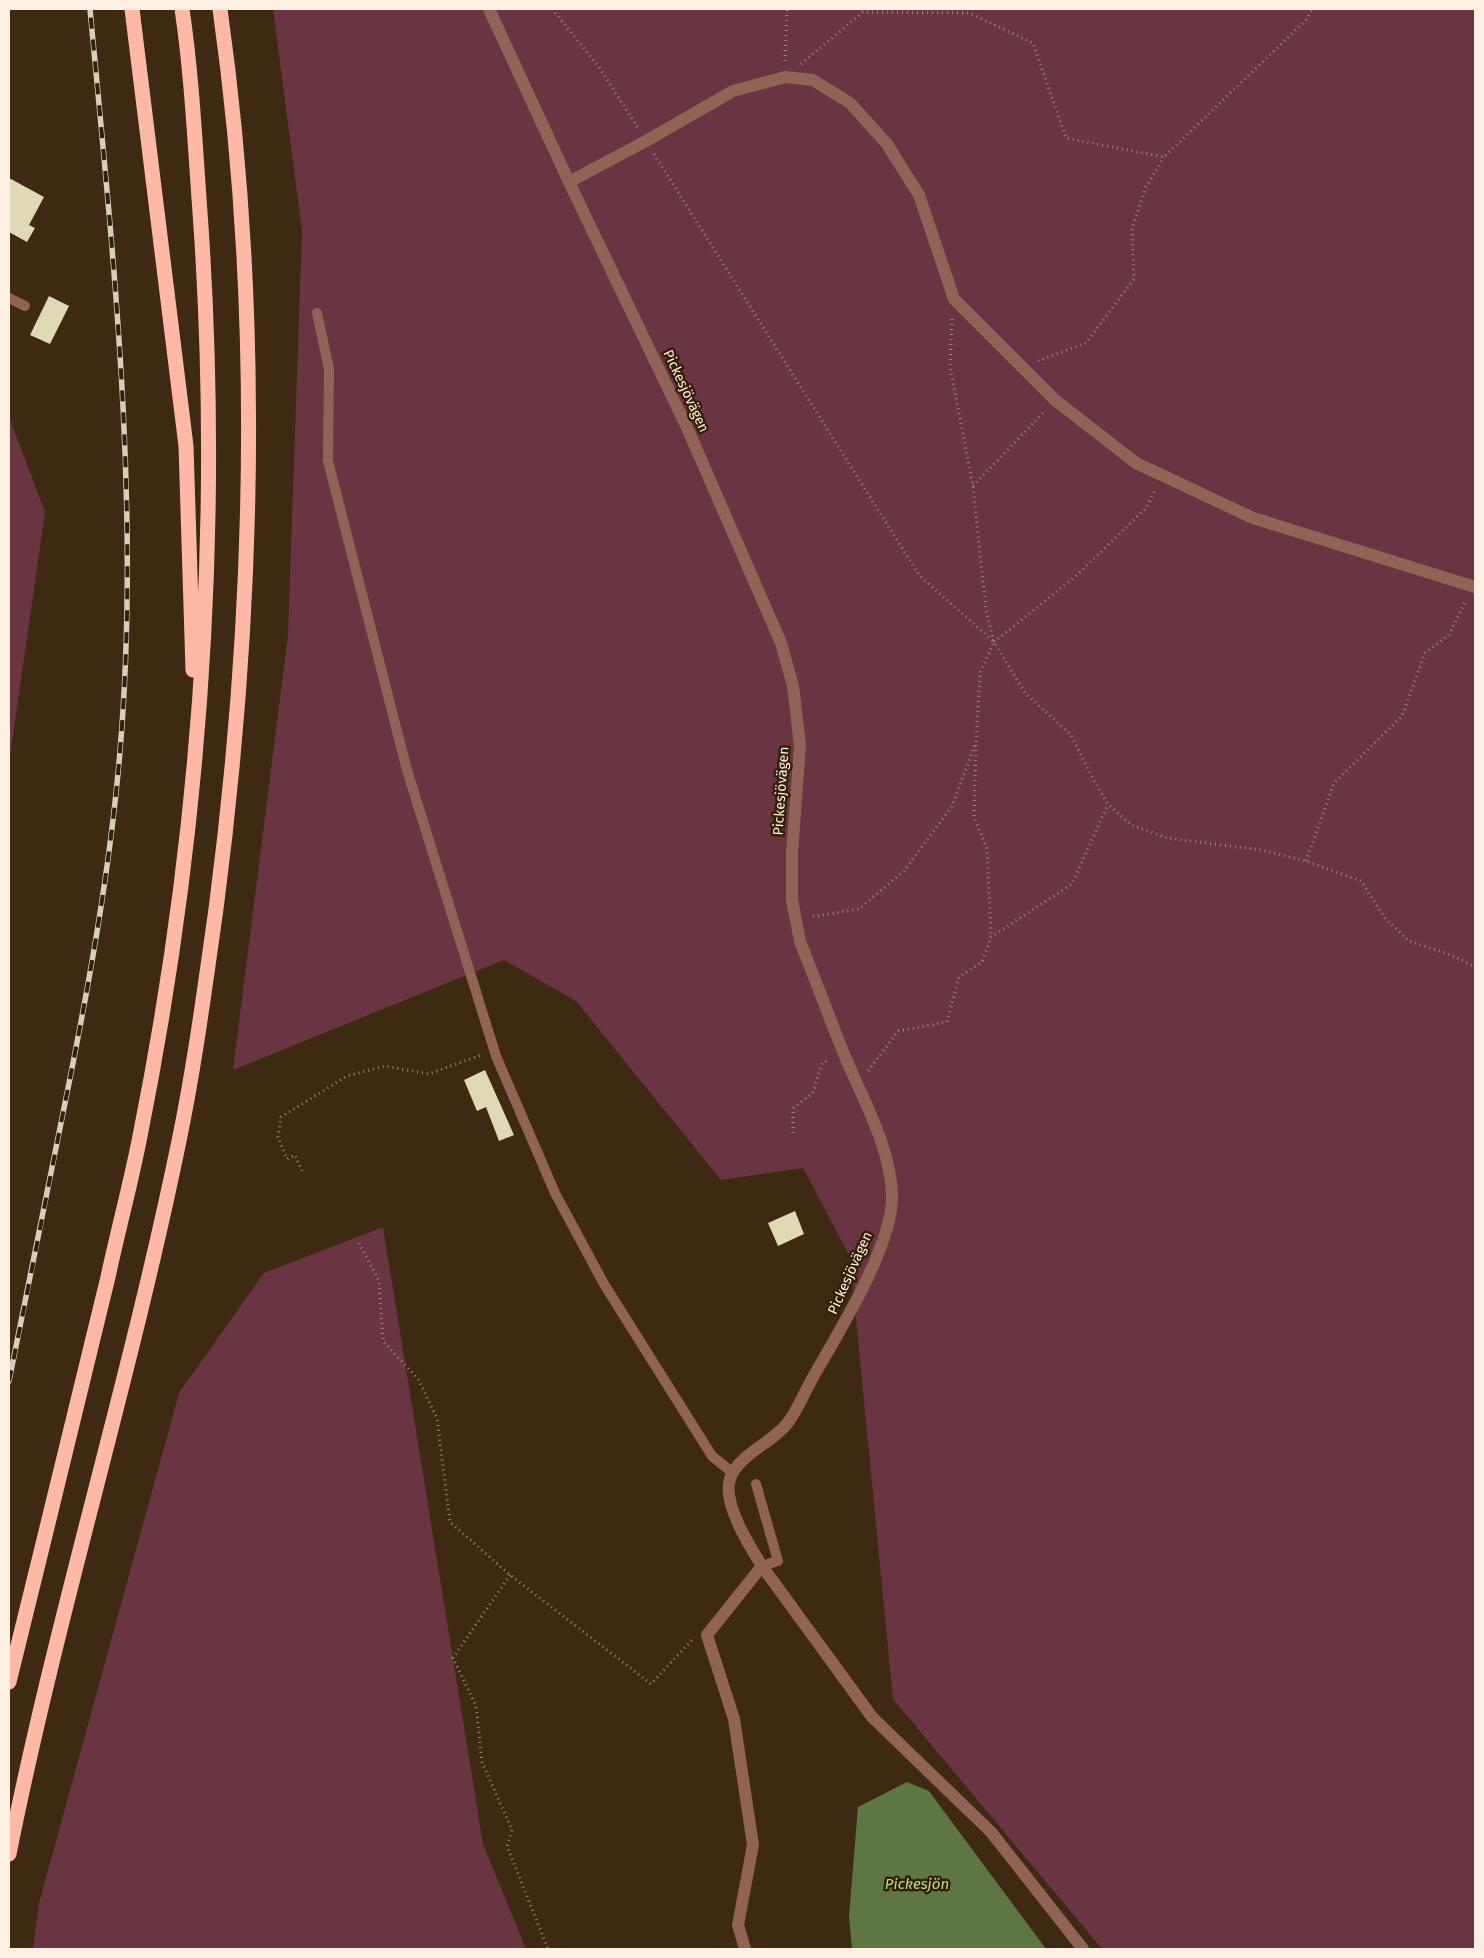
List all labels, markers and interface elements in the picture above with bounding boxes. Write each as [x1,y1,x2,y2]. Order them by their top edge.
street label: Pickesjövägen [659,347,713,435]
street label: Pickesjövägen [769,746,793,836]
street label: Pickesjövägen [824,1229,876,1317]
water label: Pickesjön [885,1875,949,1893]

